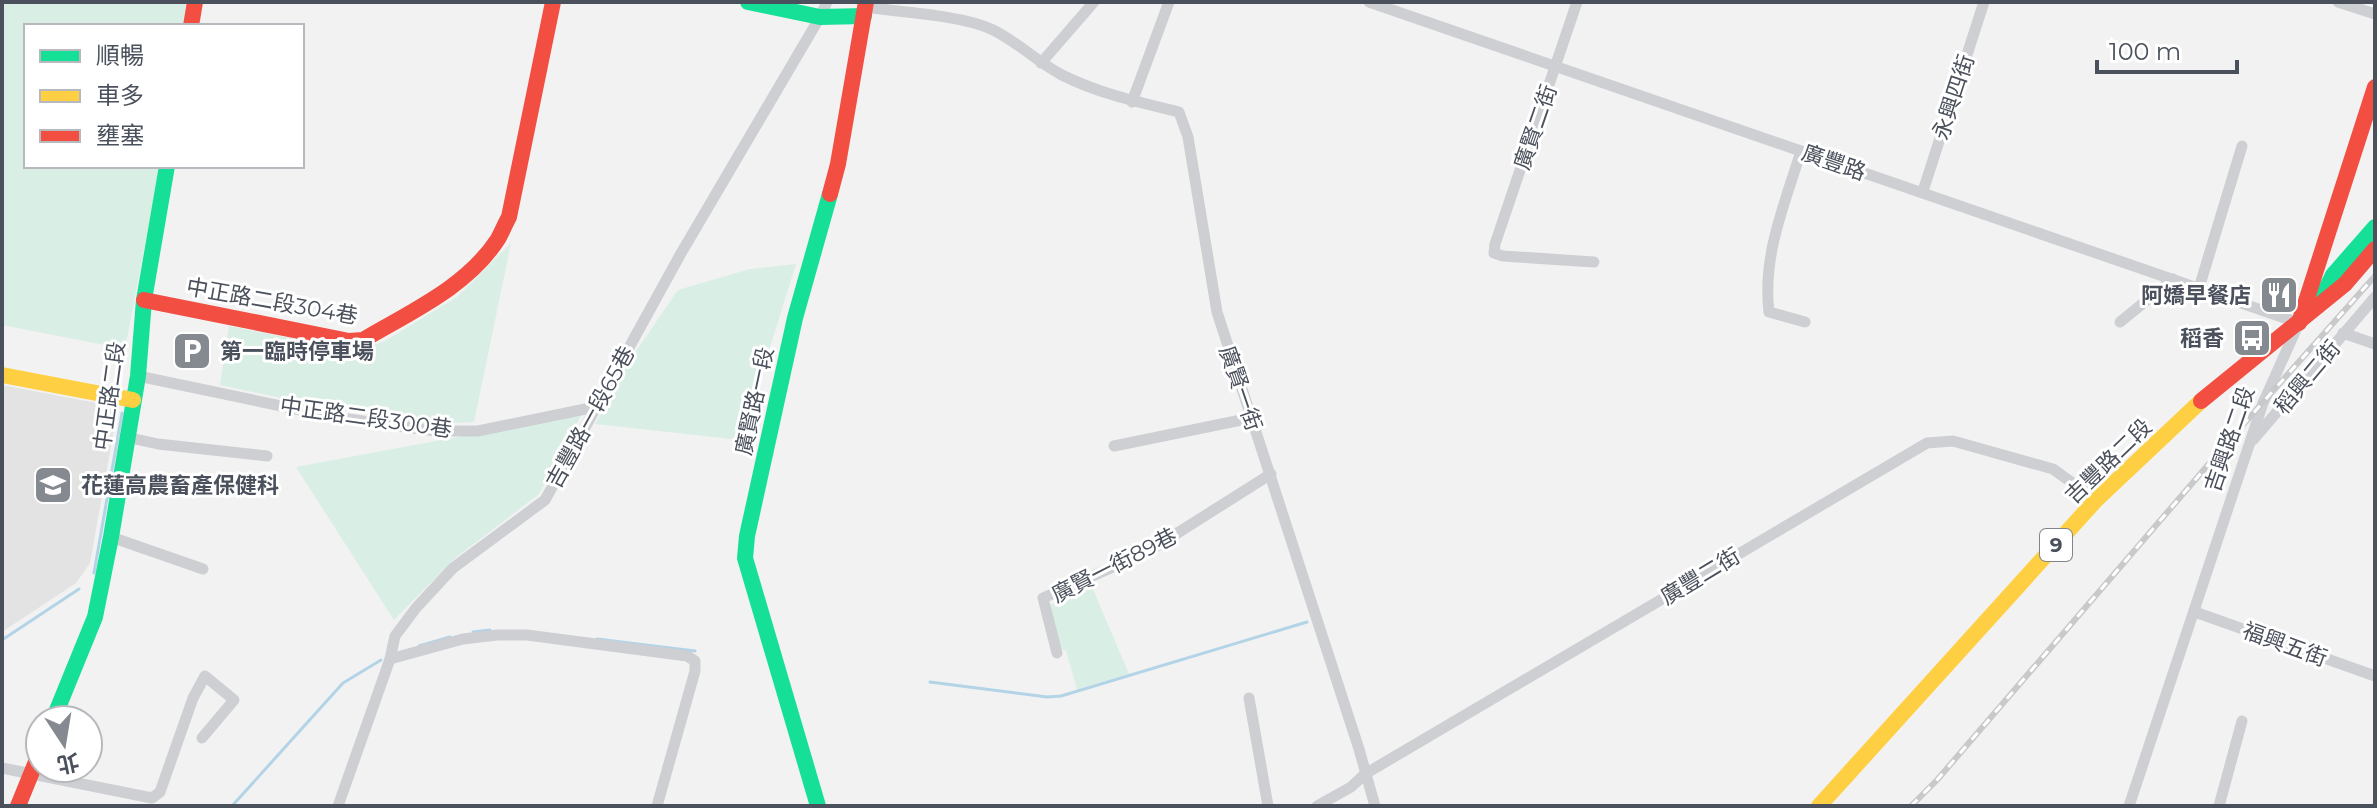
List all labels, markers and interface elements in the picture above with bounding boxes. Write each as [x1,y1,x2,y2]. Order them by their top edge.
legend [24,24,304,168]
scale bar [2097,24,2237,74]
text: 100 m [2109,37,2181,66]
text: 順暢 [96,41,144,70]
street label: 永興四街 [1927,51,1980,143]
text: 車多 [96,81,144,110]
street label: 廣賢二街 [1508,81,1563,173]
text: 壅塞 [96,121,144,150]
street label: 廣豐路 [1798,139,1869,186]
street label: 中正路二段304巷 [184,273,360,330]
restaurant icon: 阿嬌早餐店 [2258,274,2300,316]
place label: 阿嬌早餐店 [2141,282,2251,309]
bus stop icon: 稻香 [2231,317,2273,359]
place label: 稻香 [2180,325,2224,352]
parking icon: 第一臨時停車場 [171,330,213,372]
street label: 稻興二街 [2269,335,2346,420]
place label: 第一臨時停車場 [220,338,374,365]
street label: 中正路二段 [88,340,131,452]
street label: 吉豐路一段65巷 [540,342,641,493]
street label: 廣賢一街 [1213,342,1268,434]
street label: 廣賢路一段 [730,344,779,458]
street label: 吉興路二段 [2199,383,2260,496]
street label: 中正路二段300巷 [278,392,454,443]
street label: 吉豐路二段 [2059,413,2157,509]
school or university icon: 花蓮高農畜產保健科 [32,464,74,506]
place label: 花蓮高農畜產保健科 [81,472,279,499]
street label: 廣賢一街89巷 [1047,522,1182,609]
road number: 9 [2040,529,2072,561]
street label: 廣豐二街 [1656,542,1745,611]
street label: 福興五街 [2239,617,2331,672]
north arrow [24,704,104,784]
text: 北 [54,748,82,779]

